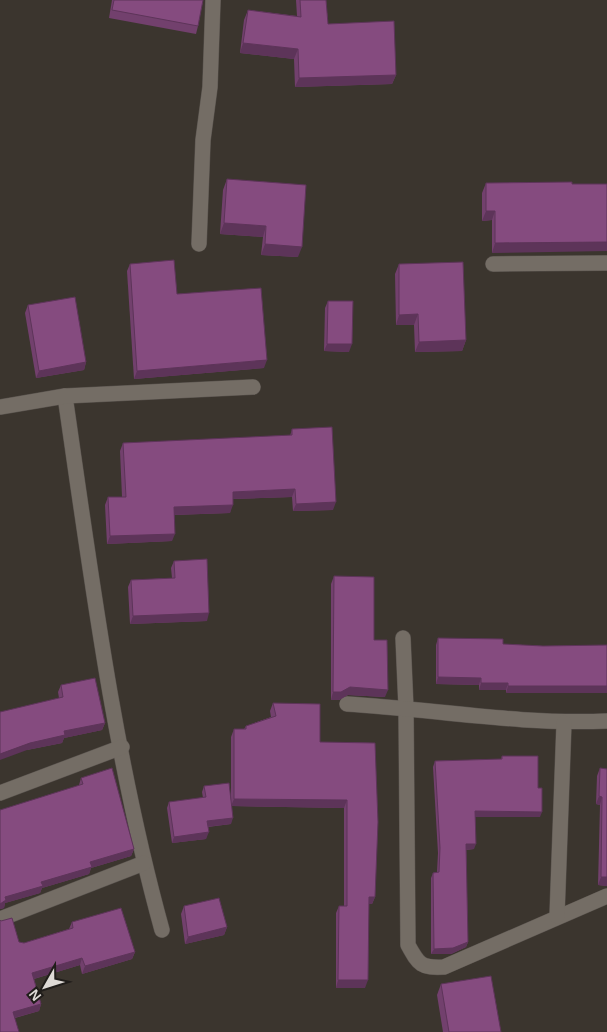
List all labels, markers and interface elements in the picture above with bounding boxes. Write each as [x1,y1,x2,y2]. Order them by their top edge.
north arrow [20,962,70,1012]
text: N [25,986,44,1004]

